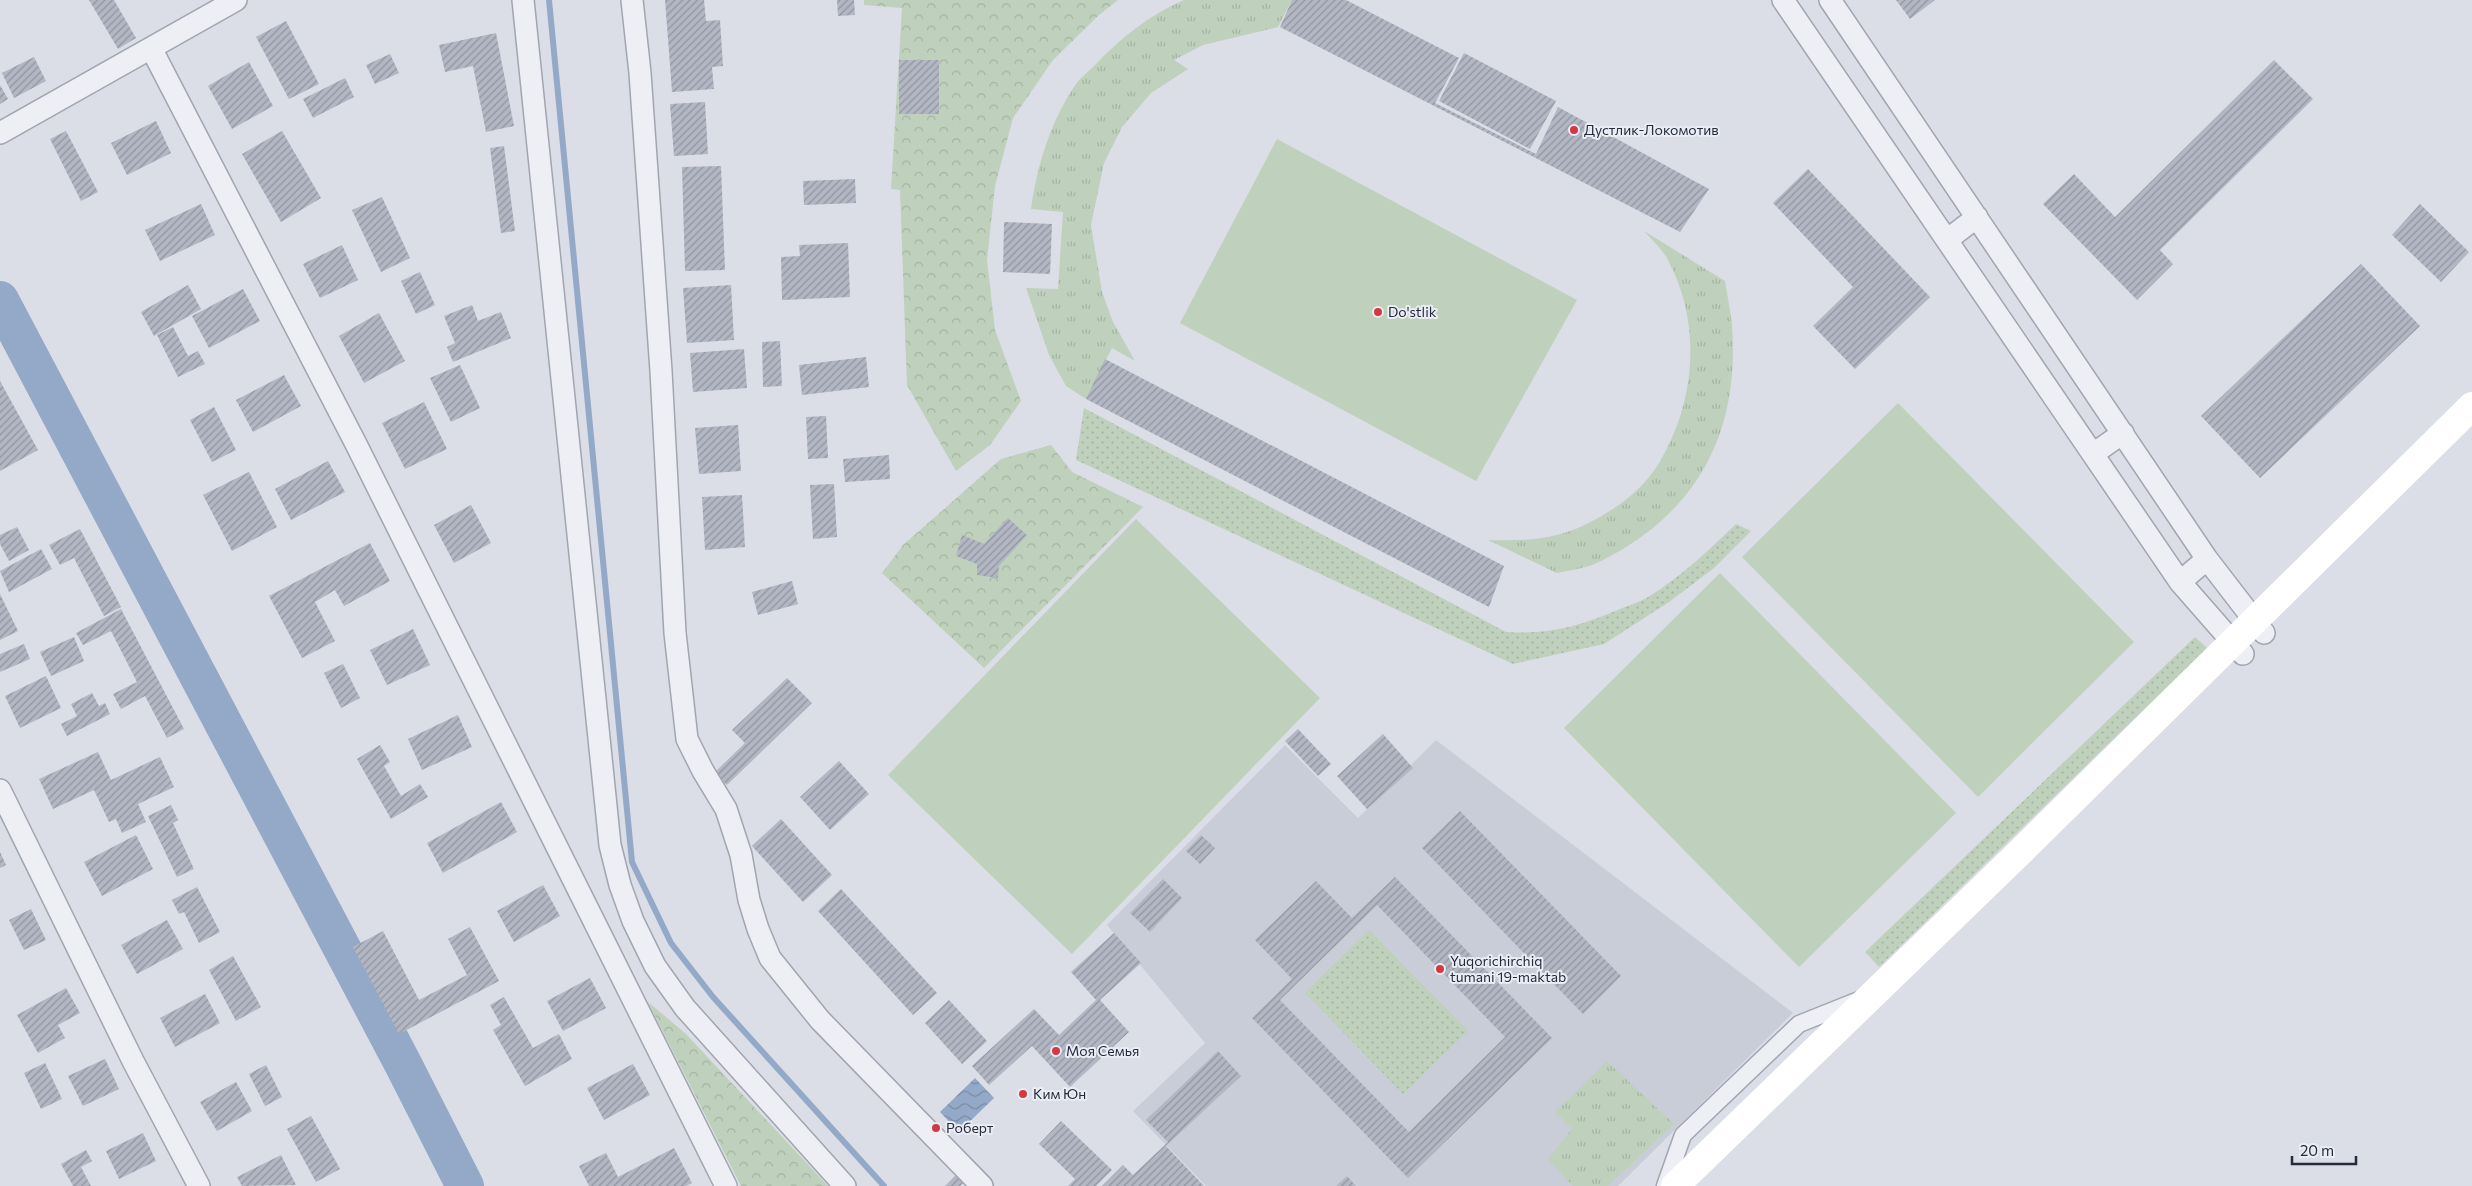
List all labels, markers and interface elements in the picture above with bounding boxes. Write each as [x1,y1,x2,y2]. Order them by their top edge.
place label: Дустлик-Локомотив [1584,121,1719,138]
marker: Дустлик-Локомотив [1568,124,1580,136]
place label: Do'stlik [1388,303,1437,320]
marker: Do'stlik [1372,306,1384,318]
place label: Yuqorichirchiq tumani 19-maktab [1450,952,1566,985]
marker: Yuqorichirchiq tumani 19-maktab [1434,963,1446,975]
place label: Моя Семья [1066,1042,1139,1059]
marker: Моя Семья [1050,1045,1062,1057]
place label: Ким Юн [1033,1085,1086,1102]
marker: Ким Юн [1017,1088,1029,1100]
place label: Роберт [946,1119,994,1136]
marker: Роберт [930,1122,942,1134]
scale bar [2292,1134,2356,1166]
text: 20 m [2300,1141,2334,1159]

